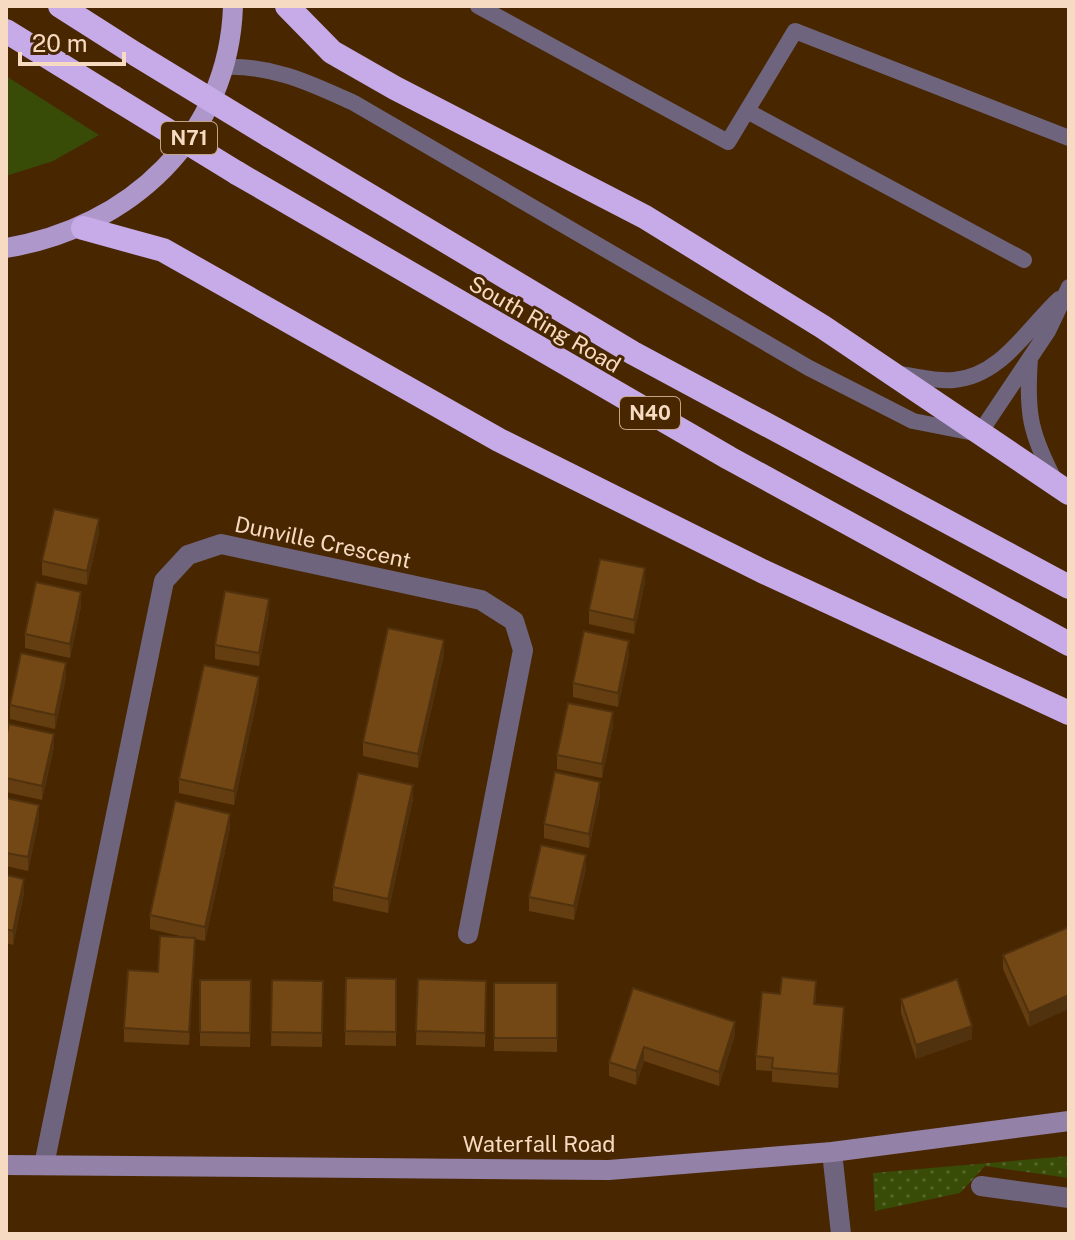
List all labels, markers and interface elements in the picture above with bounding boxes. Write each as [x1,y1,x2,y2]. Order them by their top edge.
scale bar [20,16,124,66]
text: 20 m [32,29,88,57]
road number: N71 [161,122,217,154]
street label: South Ring Road [465,270,625,378]
road number: N40 [620,397,680,429]
street label: Dunville Crescent [232,511,414,573]
street label: Waterfall Road [463,1131,615,1157]

